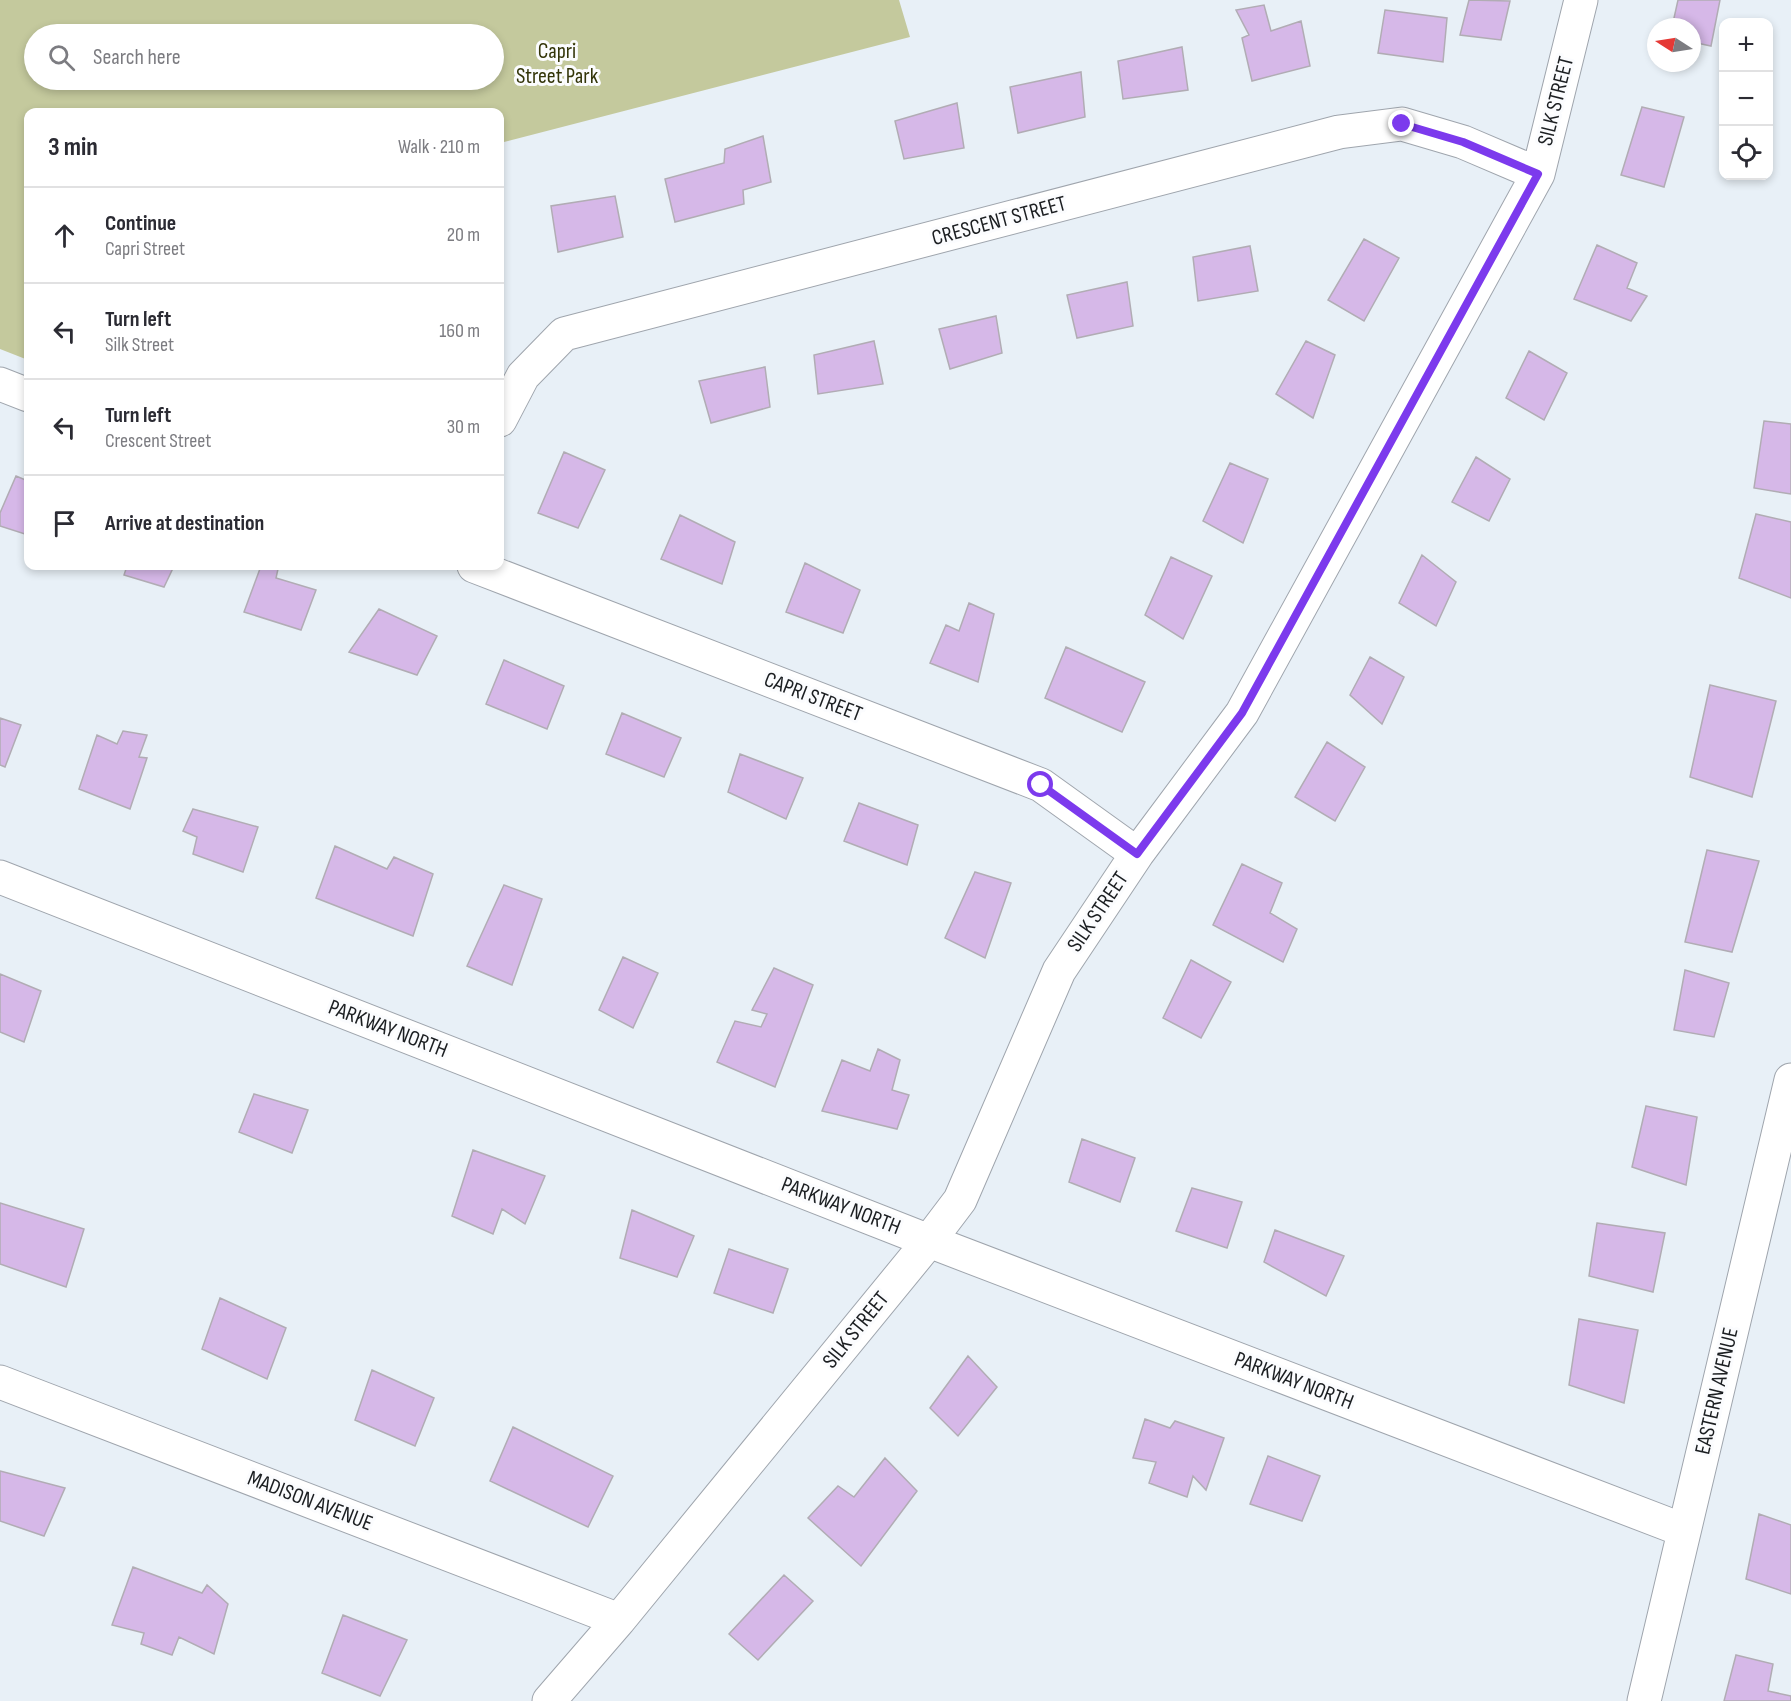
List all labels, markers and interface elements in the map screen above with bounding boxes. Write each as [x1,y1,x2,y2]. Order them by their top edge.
north arrow [1647,18,1701,72]
map controls [1719,18,1773,180]
button: + [1719,18,1773,72]
search box [24,24,504,90]
park label: Capri Street Park [516,38,599,90]
icon: search [45,41,78,74]
text: Search here [93,44,180,71]
street label: SILK STREET [1532,54,1580,148]
button: − [1719,72,1773,126]
route end [1388,110,1414,136]
button: locate [1719,126,1773,180]
text: 3 min [48,132,98,163]
text: Walk · 210 m [398,135,480,159]
street label: CRESCENT STREET [929,190,1069,252]
text: Continue [105,210,176,237]
icon: ahead [48,219,81,252]
text: 20 m [447,223,480,247]
text: Capri Street [105,237,185,261]
text: Turn left [105,306,171,333]
icon: left [48,315,81,348]
text: 160 m [439,319,480,343]
text: Silk Street [105,333,174,357]
text: Turn left [105,402,171,429]
icon: left [48,411,81,444]
text: 30 m [447,415,480,439]
text: Crescent Street [105,429,211,453]
icon: arrive [48,507,81,540]
text: Arrive at destination [105,510,264,537]
street label: CAPRI STREET [760,666,866,728]
route start [1027,771,1053,797]
street label: SILK STREET [1061,867,1135,957]
street label: PARKWAY NORTH [325,994,451,1064]
street label: PARKWAY NORTH [778,1171,904,1241]
street label: SILK STREET [817,1286,895,1374]
street label: EASTERN AVENUE [1689,1325,1745,1457]
street label: PARKWAY NORTH [1231,1346,1357,1416]
street label: MADISON AVENUE [244,1465,376,1537]

